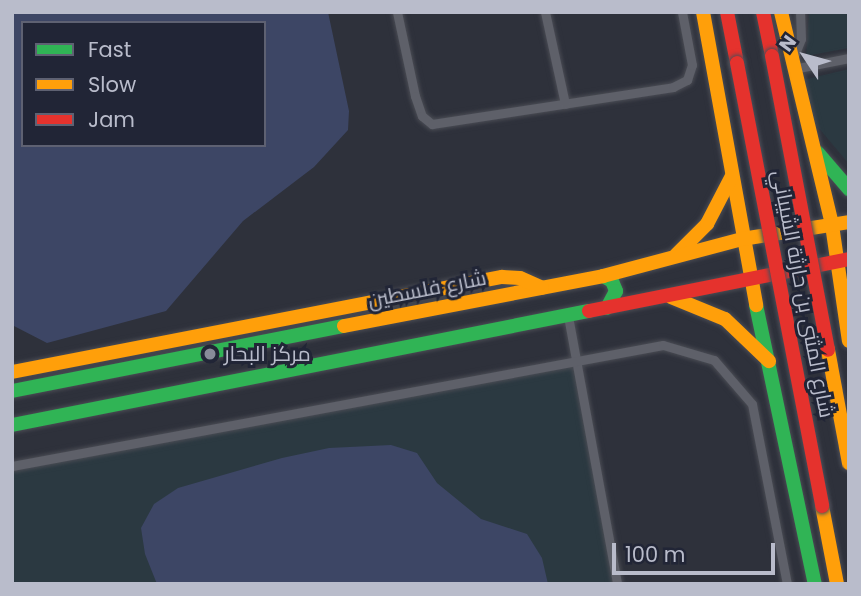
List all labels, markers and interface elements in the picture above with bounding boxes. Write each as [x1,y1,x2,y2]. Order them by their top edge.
legend [21,21,266,147]
north arrow [770,21,840,91]
text: N [772,30,803,57]
text: Fast [88,35,131,64]
text: Slow [88,70,136,99]
text: Jam [88,105,135,134]
street label: شارع المثنى بن حارثة الشيباني [767,168,839,420]
street label: شارع فلسطين [366,265,488,313]
place label: مركز البحار [224,341,311,367]
marker: مركز البحار [202,346,218,362]
scale bar [616,530,779,574]
text: 100 m [625,540,685,569]

